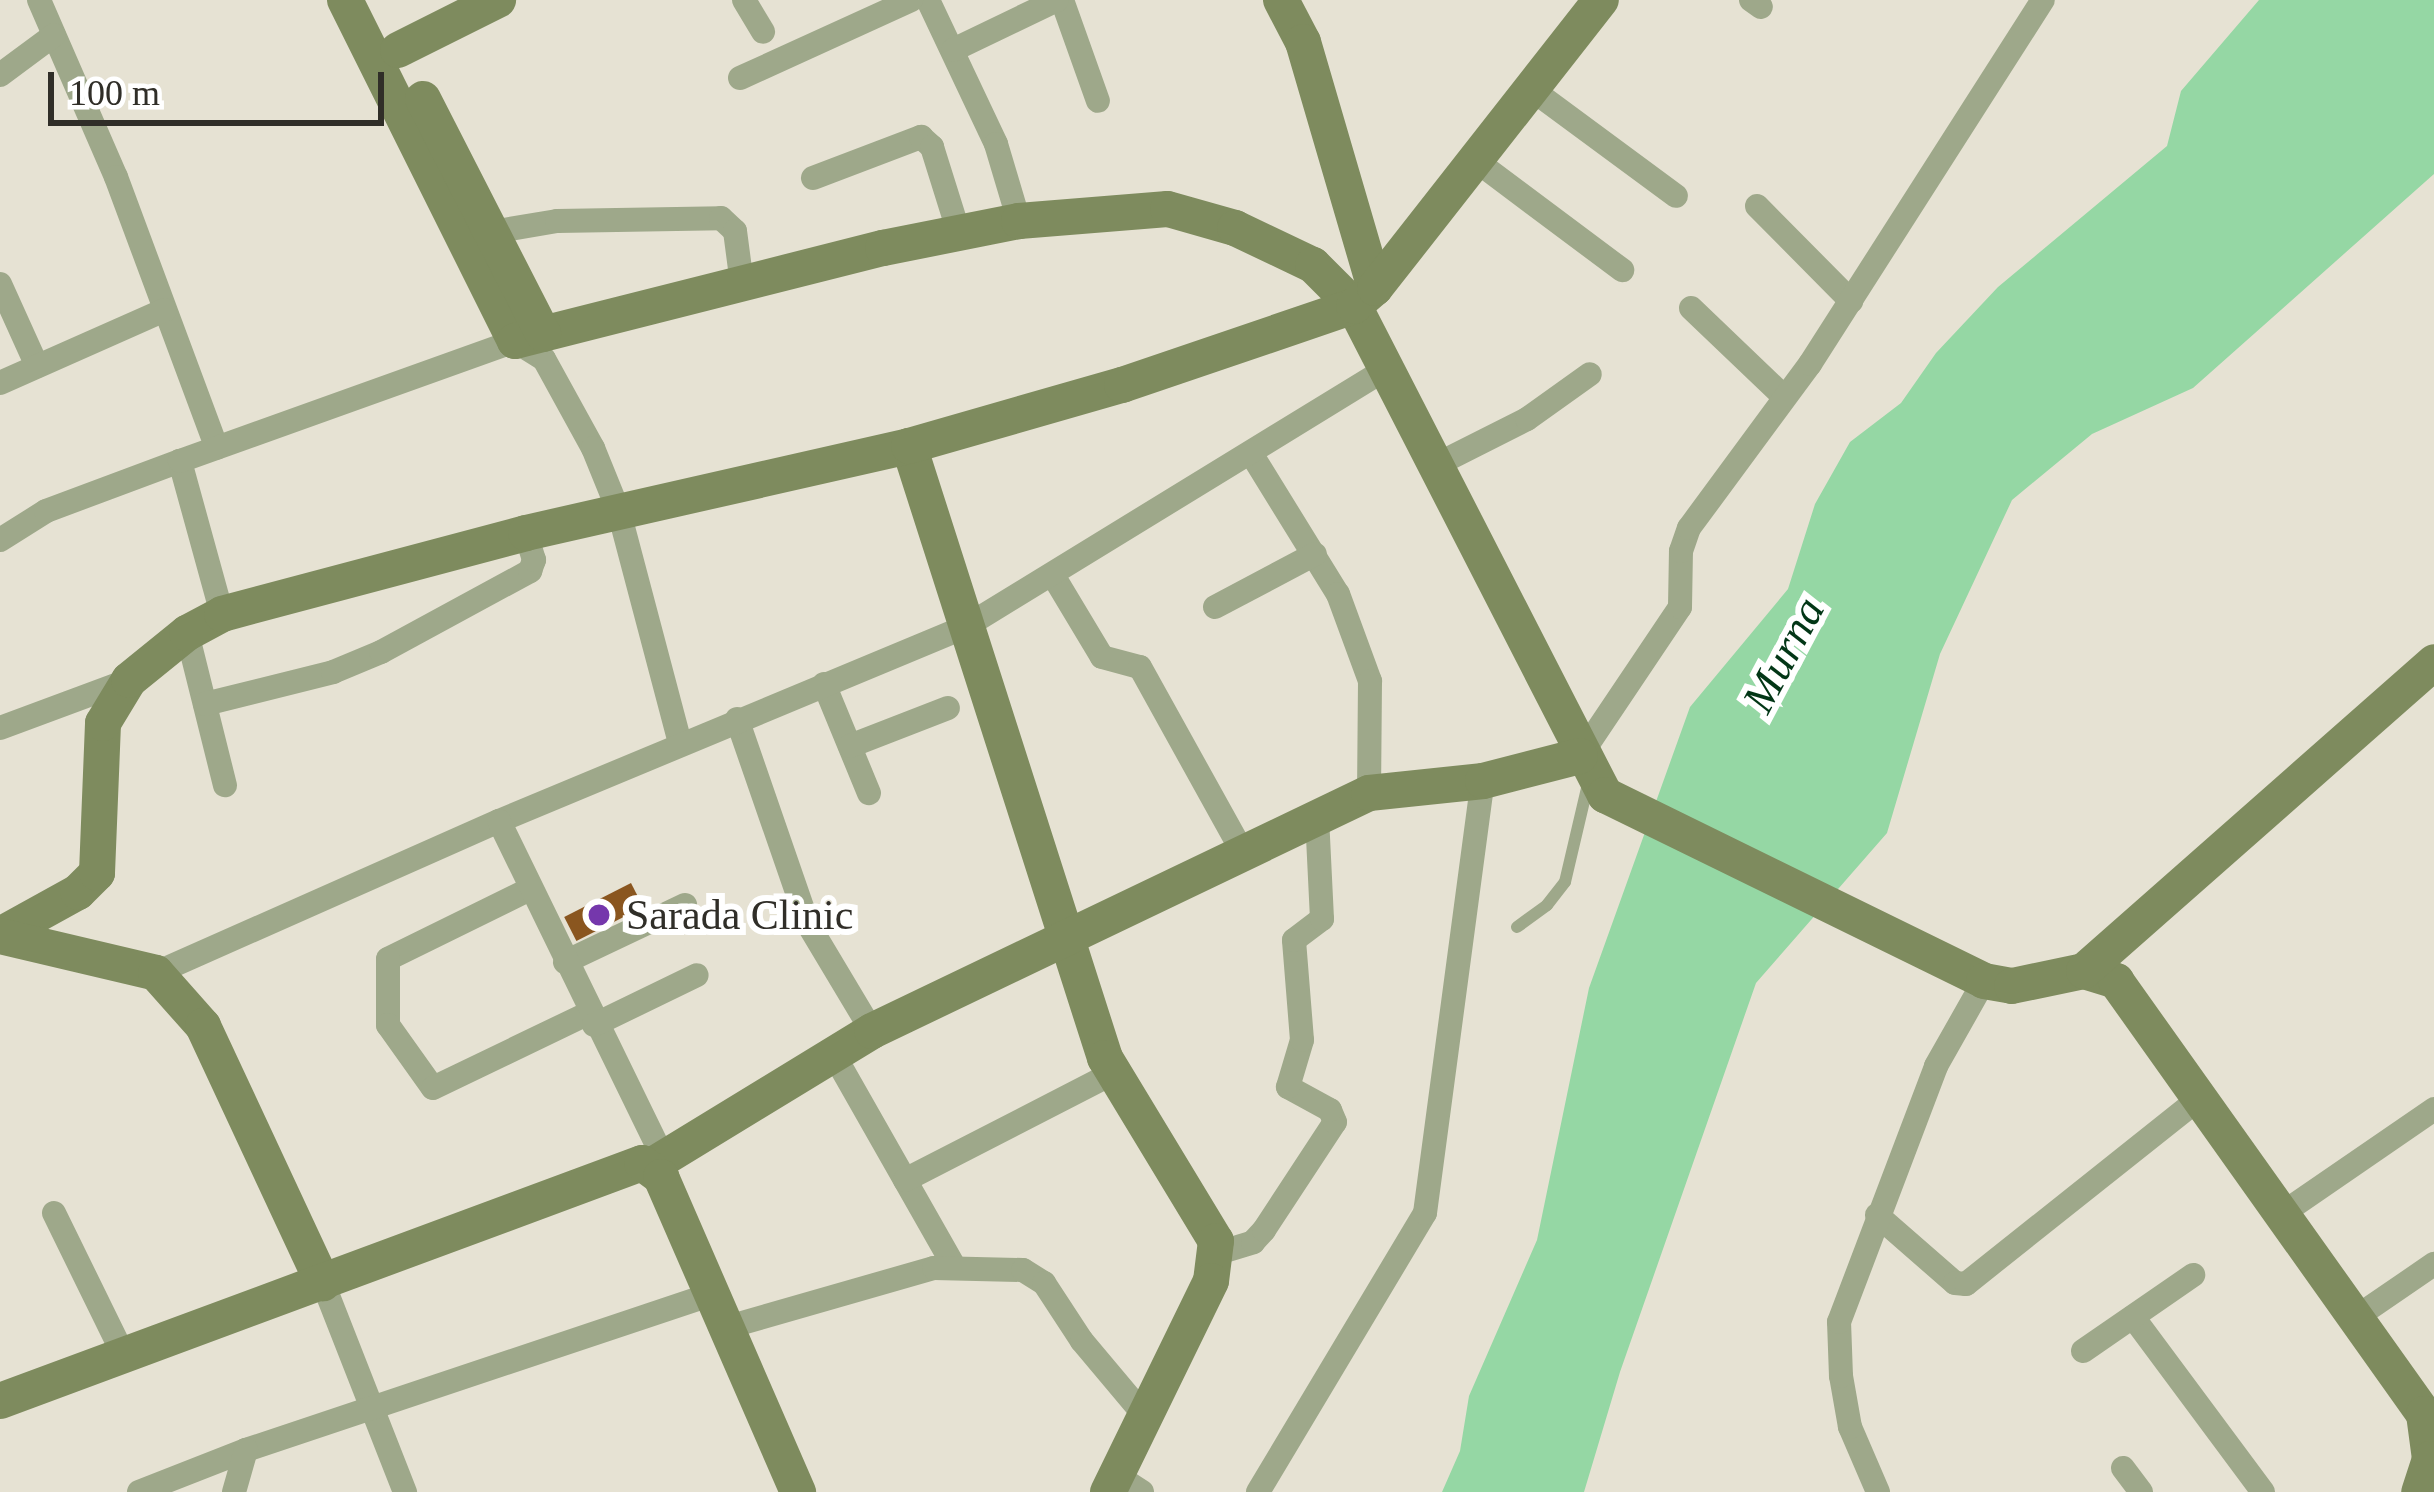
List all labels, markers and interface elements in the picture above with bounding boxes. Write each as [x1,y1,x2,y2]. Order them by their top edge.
scale bar [54,48,390,122]
text: 100 m [69,73,160,113]
water label: Murna [1731,588,1837,722]
place label: Sarada Clinic [626,890,853,940]
marker: Sarada Clinic [583,899,615,931]

